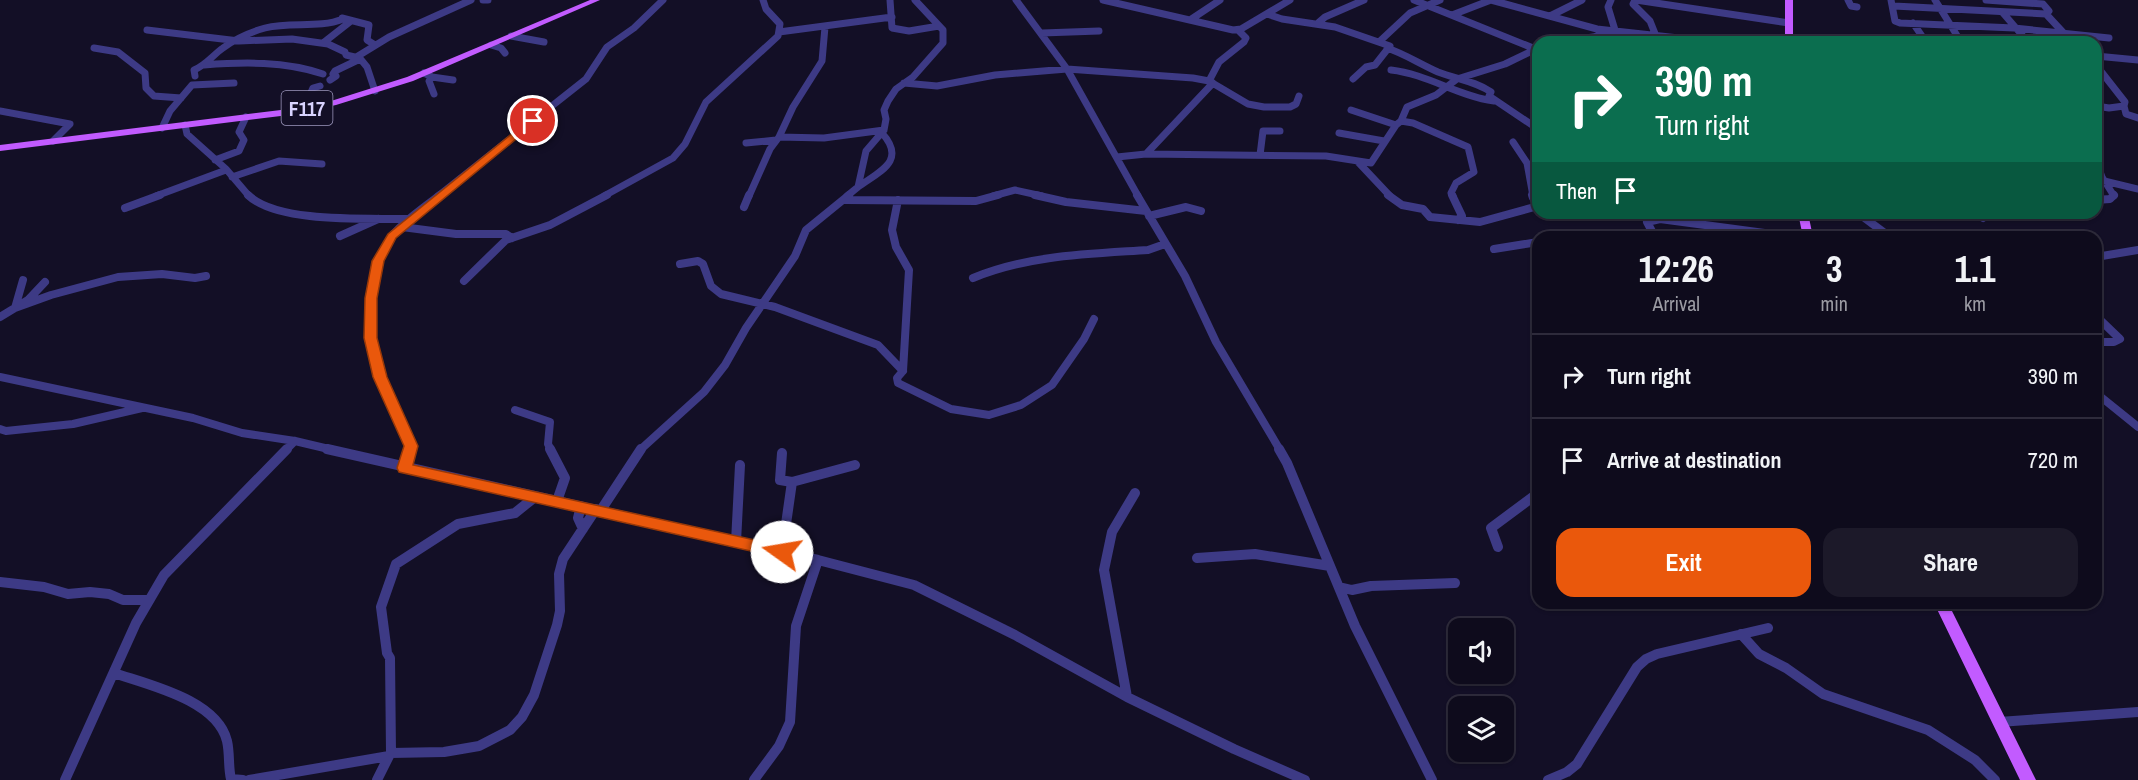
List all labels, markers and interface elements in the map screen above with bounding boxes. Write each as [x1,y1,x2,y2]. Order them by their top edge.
text: 390 m [1655,53,1753,109]
icon: right [1556,60,1634,138]
road number: F117 [282,91,332,125]
pin [507,95,558,146]
icon: arrive [516,104,549,137]
text: Turn right [1655,107,1749,143]
icon: arrive [1609,174,1642,207]
text: Then [1556,176,1597,206]
text: 12:26 [1639,245,1714,293]
text: 3 [1826,245,1842,293]
text: 1.1 [1954,245,1995,293]
text: Arrival [1653,290,1700,317]
text: min [1821,290,1848,317]
text: km [1964,290,1986,317]
icon: right [1556,360,1589,393]
text: Turn right [1607,361,1691,391]
text: 390 m [2028,361,2078,391]
icon: arrive [1556,444,1589,477]
text: Arrive at destination [1607,445,1781,475]
text: 720 m [2028,445,2078,475]
position arrow [750,520,814,584]
button: Exit [1556,528,1811,597]
button: Share [1823,528,2078,597]
map controls [1448,618,1514,762]
button: sound [1448,618,1514,684]
button: layers [1448,696,1514,762]

